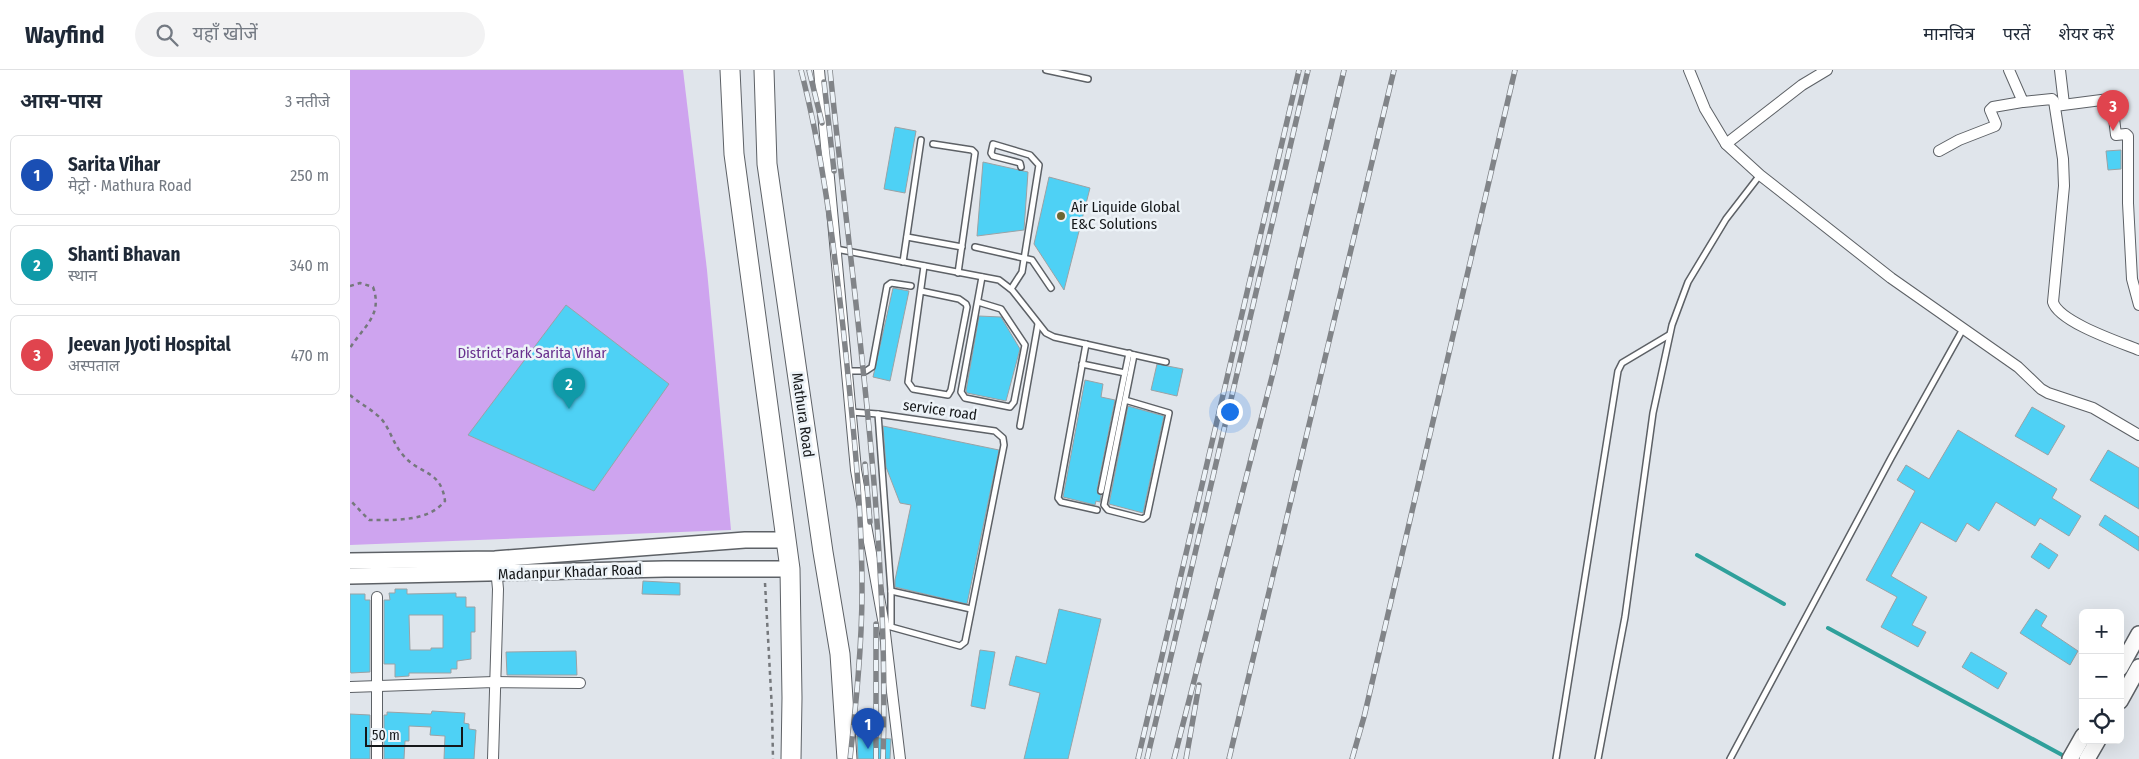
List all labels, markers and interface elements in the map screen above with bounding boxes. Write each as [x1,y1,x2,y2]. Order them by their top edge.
search box [135,12,485,57]
text: Wayfind [25,21,105,49]
icon: search [153,21,181,49]
text: यहाँ खोजें [193,22,258,45]
text: मानचित्र [1923,23,1975,45]
text: परतें [2003,23,2031,45]
text: शेयर करें [2059,23,2114,45]
text: आस-पास [20,88,102,114]
pin: 3 [2097,90,2129,131]
text: 3 नतीजे [285,92,330,111]
text: Sarita Vihar [68,153,160,176]
text: 1 [34,166,40,185]
text: 250 m [290,166,329,185]
text: मेट्रो · Mathura Road [68,176,192,195]
place label: Air Liquide Global E&C Solutions [1071,198,1180,233]
marker: Air Liquide Global E&C Solutions [1055,210,1067,222]
text: Shanti Bhavan [68,243,180,266]
text: 2 [33,256,41,275]
text: 340 m [290,256,329,275]
text: स्थान [68,266,97,285]
text: Jeevan Jyoti Hospital [68,333,231,356]
park label: District Park Sarita Vihar [457,344,607,362]
text: 3 [33,346,41,365]
text: 470 m [291,346,329,365]
text: अस्पताल [68,356,120,375]
pin: 2 [553,368,585,409]
street label: Mathura Road [788,371,818,459]
street label: service road [902,396,978,424]
your location [1217,399,1243,425]
street label: Madanpur Khadar Road [498,560,642,584]
map controls [2079,609,2124,744]
button: + [2079,609,2124,654]
button: − [2079,654,2124,699]
button: locate [2079,699,2124,744]
pin: 1 [852,708,884,749]
scale bar [365,724,462,747]
text: 50 m [372,727,400,744]

